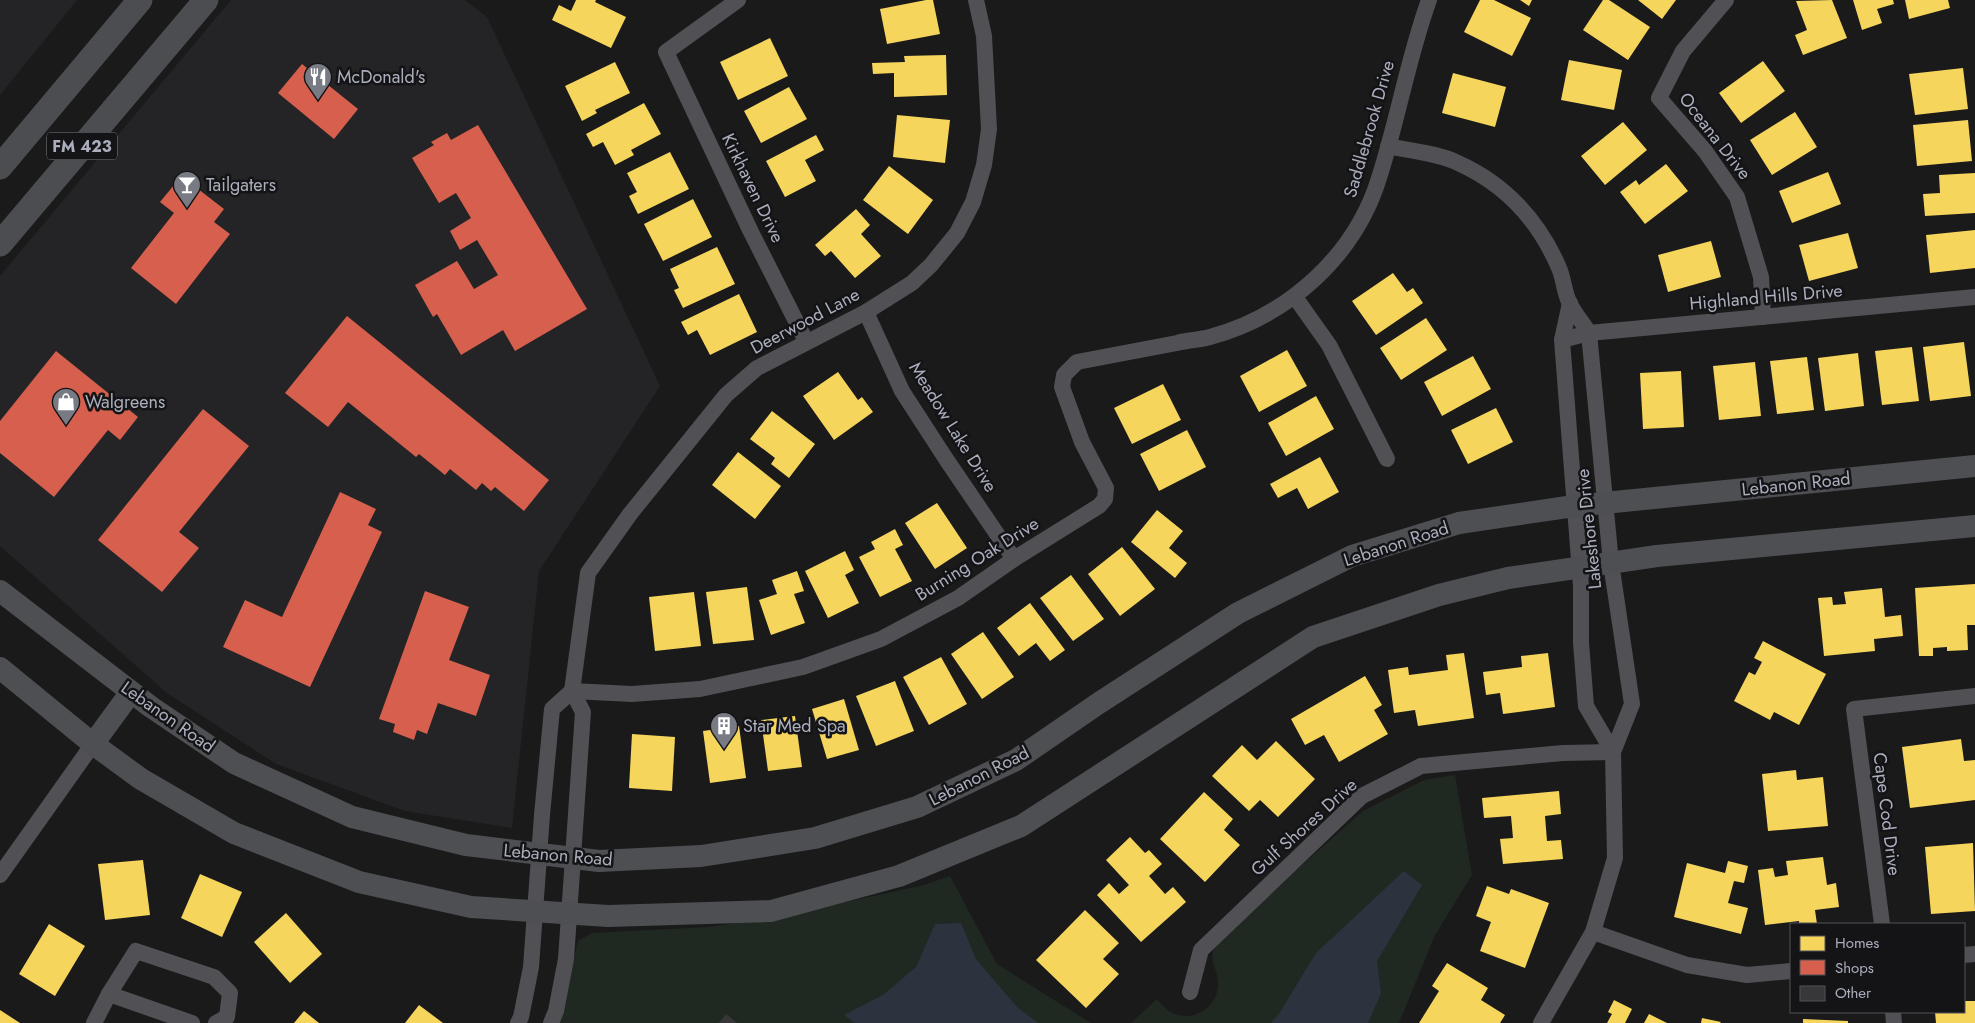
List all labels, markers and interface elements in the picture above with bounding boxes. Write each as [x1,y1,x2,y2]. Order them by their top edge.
street label: Saddlebrook Drive [1337,57,1401,201]
restaurant icon: McDonald's [303,62,333,101]
place label: McDonald's [337,64,425,90]
street label: Oceana Drive [1673,87,1757,185]
street label: Kirkhaven Drive [715,129,791,247]
road number: FM 423 [47,132,117,160]
bar icon: Tailgaters [172,170,202,209]
place label: Tailgaters [206,172,276,198]
street label: Highland Hills Drive [1688,277,1844,317]
street label: Deerwood Lane [746,281,864,361]
street label: Meadow Lake Drive [902,357,1004,497]
shop icon: Walgreens [51,387,81,426]
place label: Walgreens [85,389,165,415]
street label: Lebanon Road [1740,465,1852,503]
street label: Lakeshore Drive [1570,468,1608,590]
street label: Burning Oak Drive [910,511,1044,607]
street label: Lebanon Road [1340,515,1452,573]
street label: Lebanon Road [116,675,220,759]
building icon: Star Med Spa [709,711,739,750]
place label: Star Med Spa [743,713,846,739]
street label: Lebanon Road [924,740,1034,812]
street label: Cape Cod Drive [1867,751,1907,877]
street label: Gulf Shores Drive [1245,772,1363,882]
street label: Lebanon Road [502,837,614,873]
legend [1790,923,1965,1013]
text: Homes [1835,932,1879,954]
text: Shops [1835,957,1874,979]
text: Other [1835,982,1872,1004]

